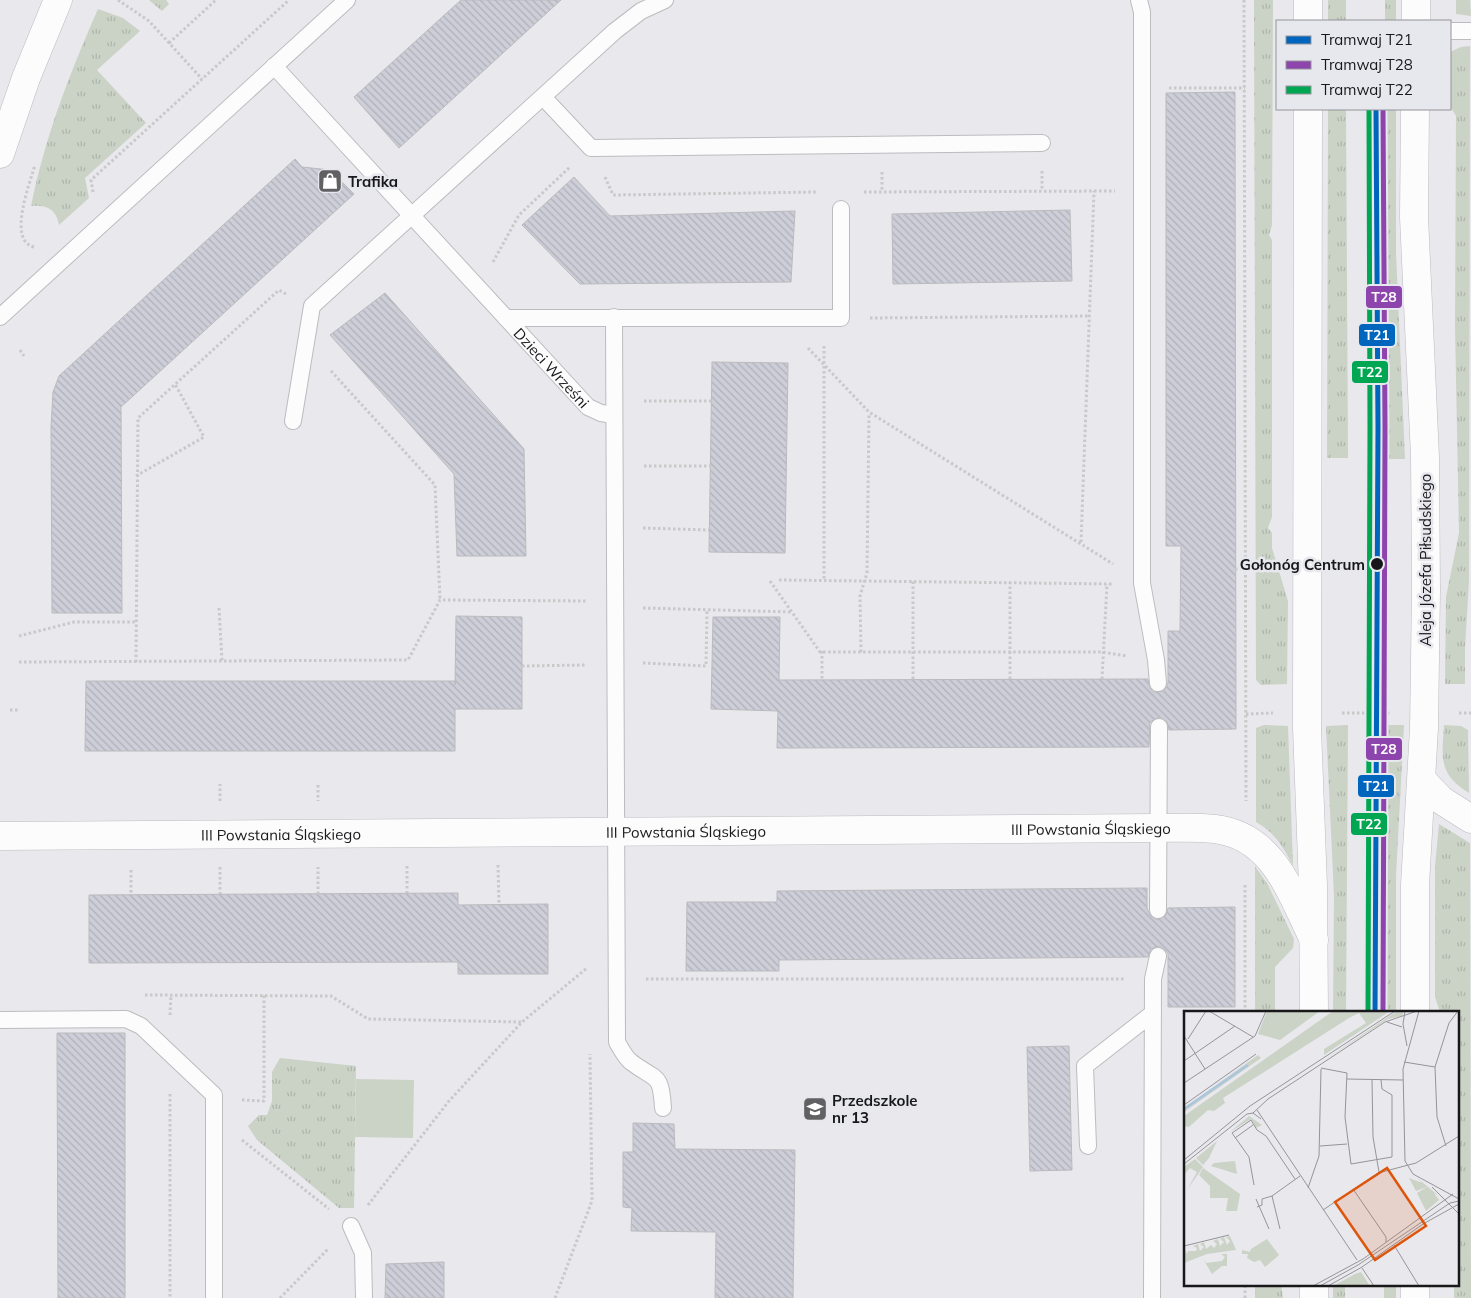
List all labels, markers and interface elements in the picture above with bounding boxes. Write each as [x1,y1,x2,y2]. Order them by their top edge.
legend [1276,20,1451,110]
text: Tramwaj T21 [1321,30,1413,49]
text: Tramwaj T28 [1321,55,1413,74]
text: Tramwaj T22 [1321,80,1413,99]
shop icon: Trafika [317,168,343,194]
place label: Trafika [348,172,398,191]
line badge: T28 [1365,285,1403,309]
text: T28 [1371,288,1397,306]
street label: Dzieci Wrześni [510,323,593,412]
line badge: T21 [1358,323,1396,347]
text: T21 [1364,326,1390,344]
line badge: T22 [1351,360,1389,384]
text: T22 [1357,363,1383,381]
street label: Aleja Józefa Piłsudskiego [1416,474,1435,646]
place label: Gołonóg Centrum [1240,555,1365,574]
marker: Gołonóg Centrum [1369,556,1385,572]
line badge: T28 [1365,737,1403,761]
text: T28 [1371,740,1397,758]
line badge: T21 [1357,774,1395,798]
text: T21 [1363,777,1389,795]
line badge: T22 [1350,812,1388,836]
text: T22 [1356,815,1382,833]
street label: III Powstania Śląskiego [1011,818,1171,839]
street label: III Powstania Śląskiego [606,821,766,841]
street label: III Powstania Śląskiego [201,824,361,844]
inset map [1184,1011,1458,1286]
place label: Przedszkole nr 13 [832,1091,918,1127]
school or university icon: Przedszkole nr 13 [802,1096,828,1122]

